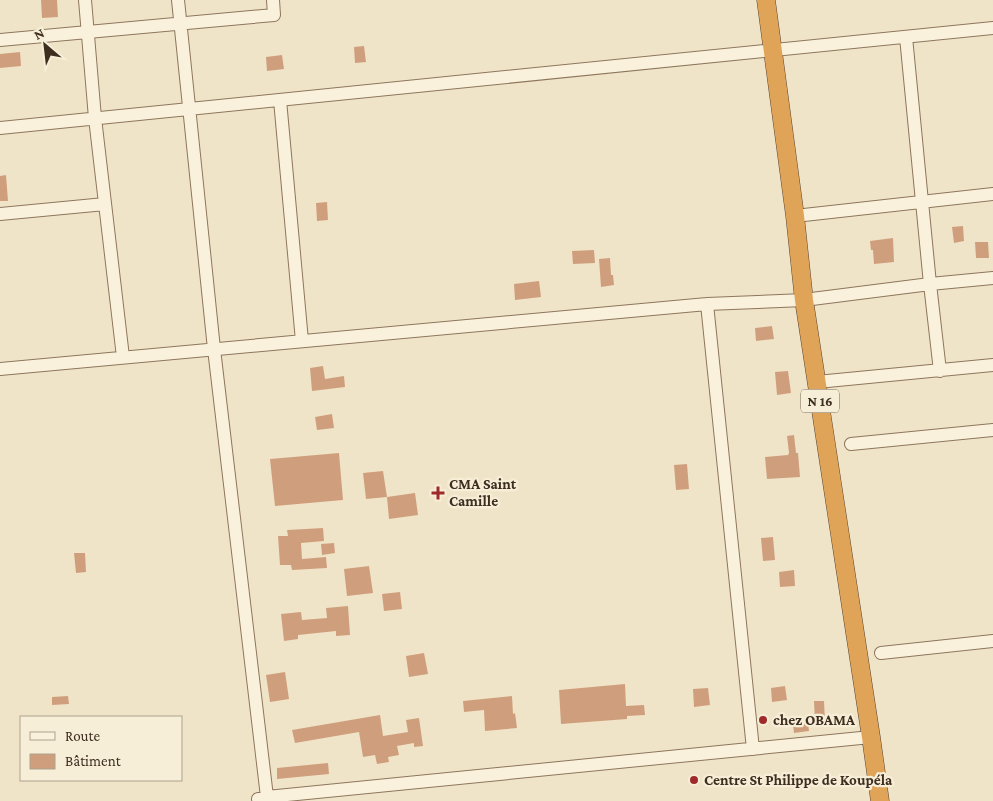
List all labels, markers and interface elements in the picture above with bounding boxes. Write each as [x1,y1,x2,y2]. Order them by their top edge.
north arrow [20,20,70,70]
text: N [31,24,47,43]
road number: N 16 [801,390,839,412]
place label: CMA Saint Camille [449,476,517,509]
marker: CMA Saint Camille [431,486,445,500]
place label: chez OBAMA [773,712,856,728]
marker: chez OBAMA [757,714,769,726]
legend [20,716,182,781]
text: Route [65,728,100,744]
text: Bâtiment [65,753,122,769]
place label: Centre St Philippe de Koupéla [704,772,893,788]
marker: Centre St Philippe de Koupéla [688,774,700,786]

